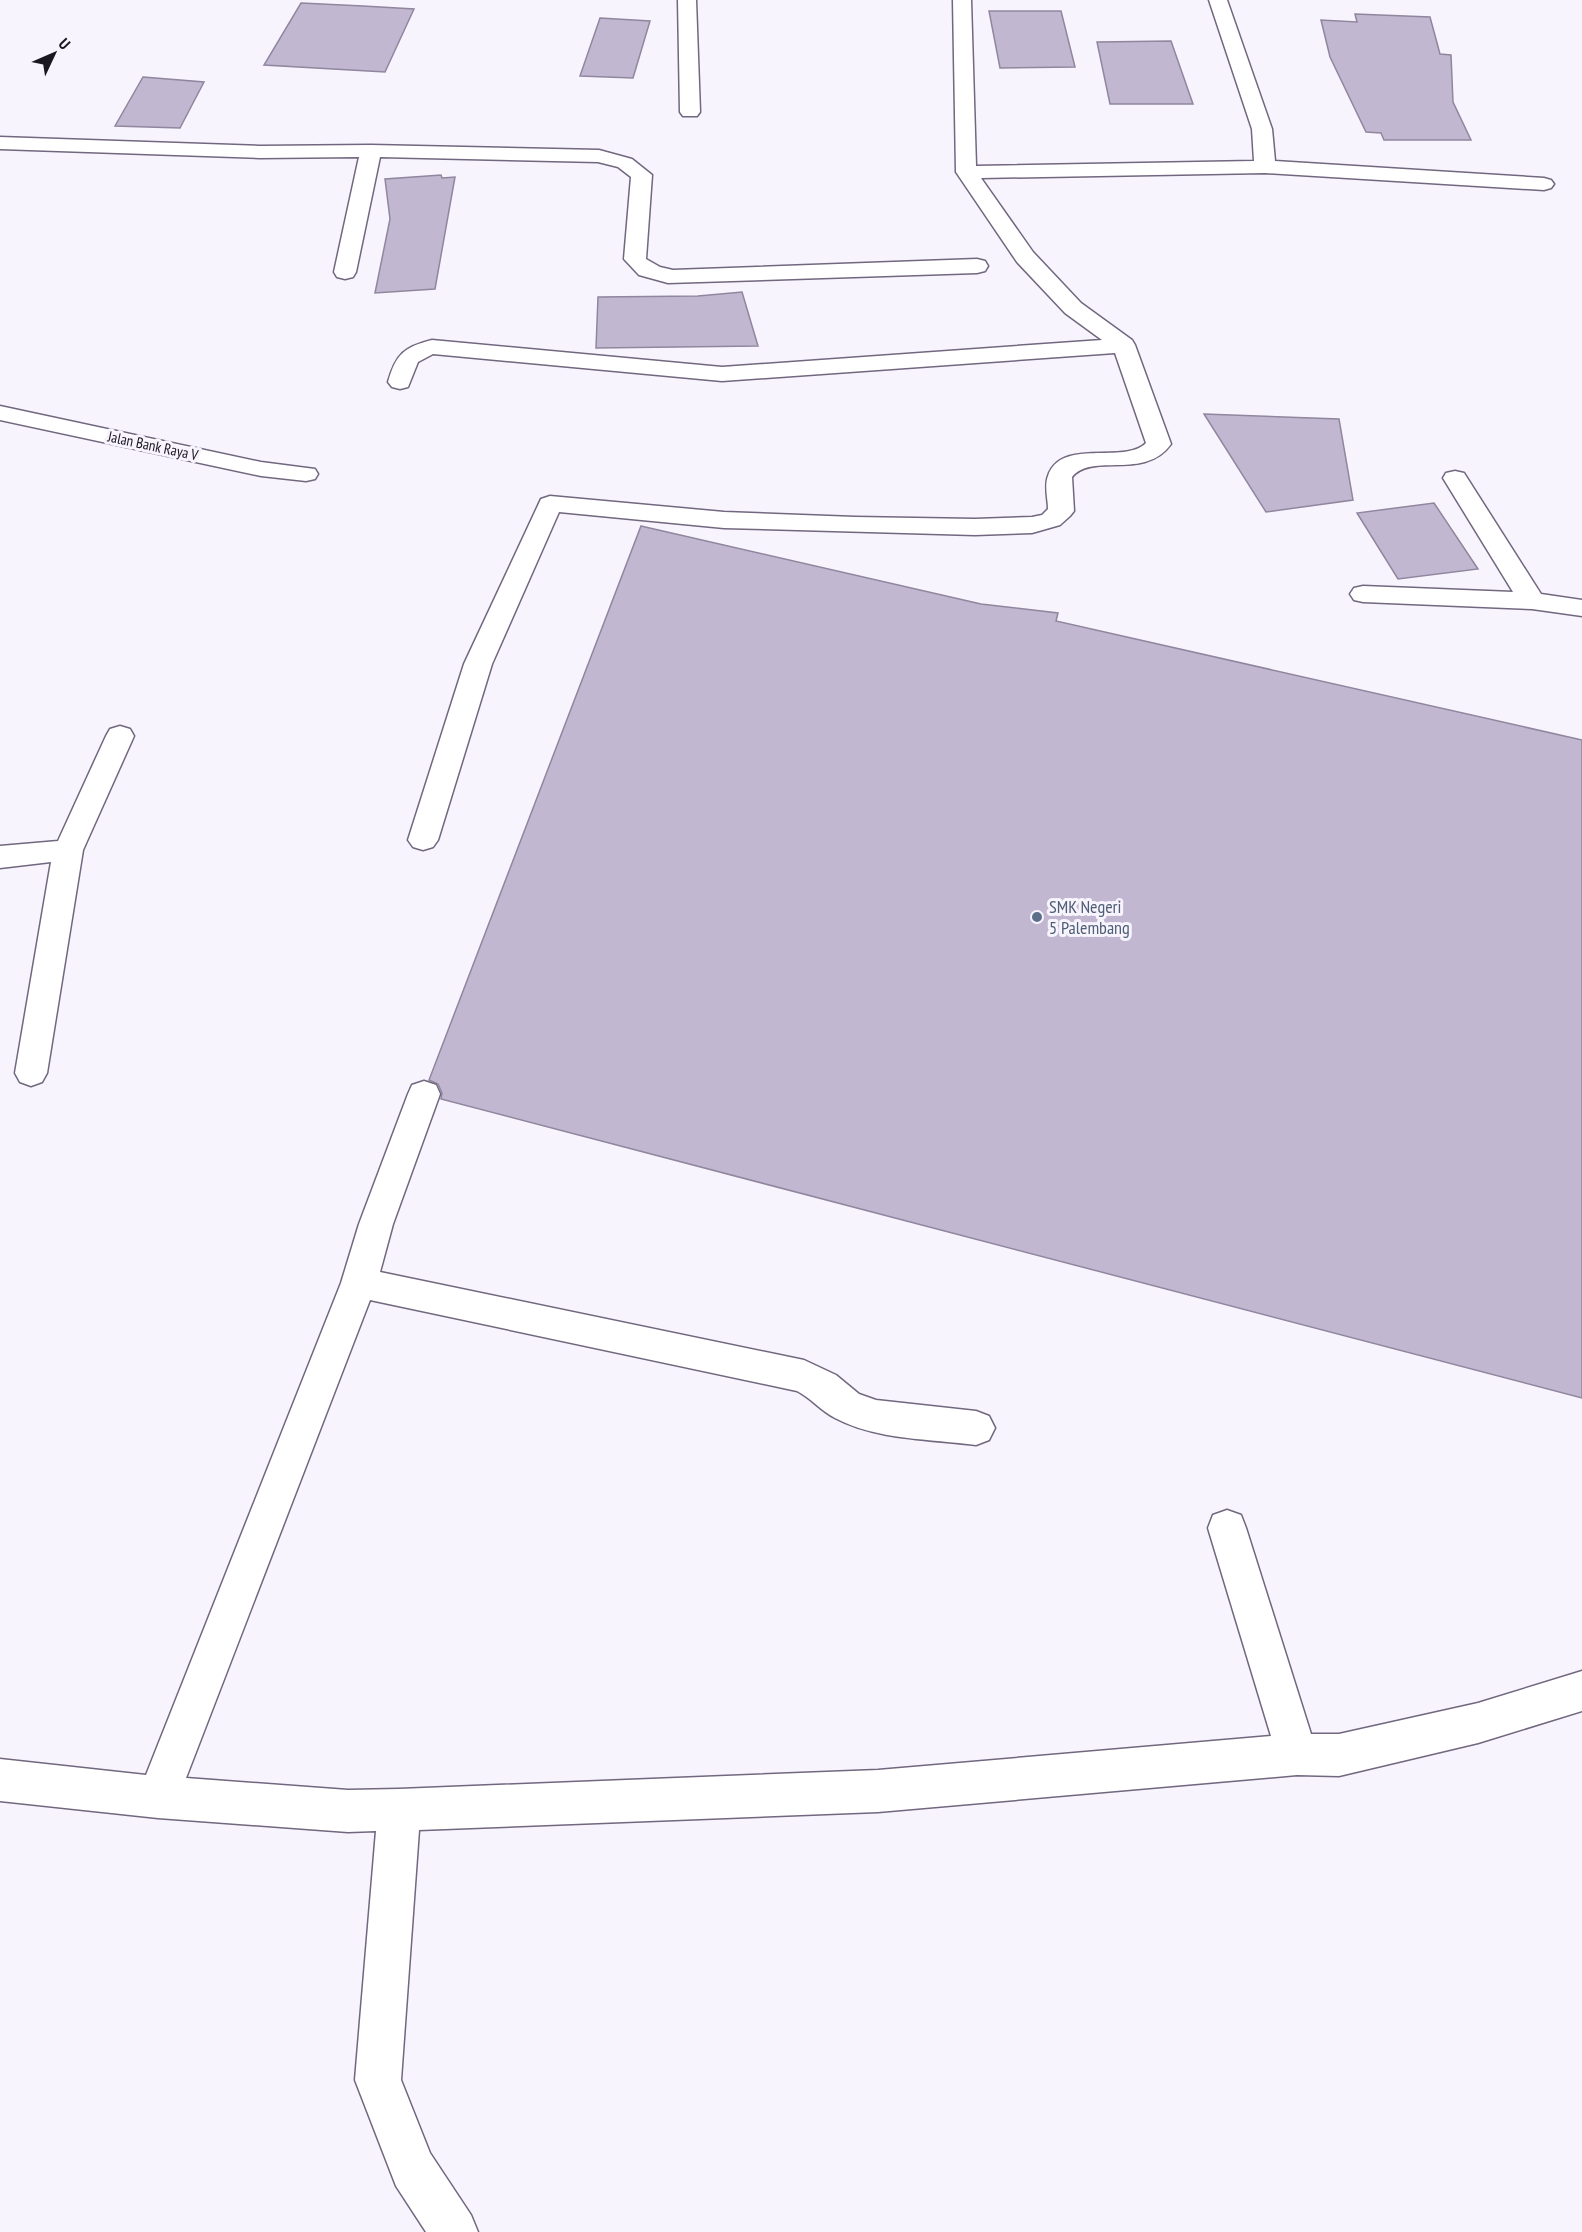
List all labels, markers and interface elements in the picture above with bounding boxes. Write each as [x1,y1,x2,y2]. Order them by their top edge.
north arrow [24,24,84,84]
text: U [55,34,75,53]
street label: Jalan Bank Raya V [105,426,200,464]
place label: SMK Negeri 5 Palembang [1049,895,1130,939]
marker: SMK Negeri 5 Palembang [1030,910,1044,924]

